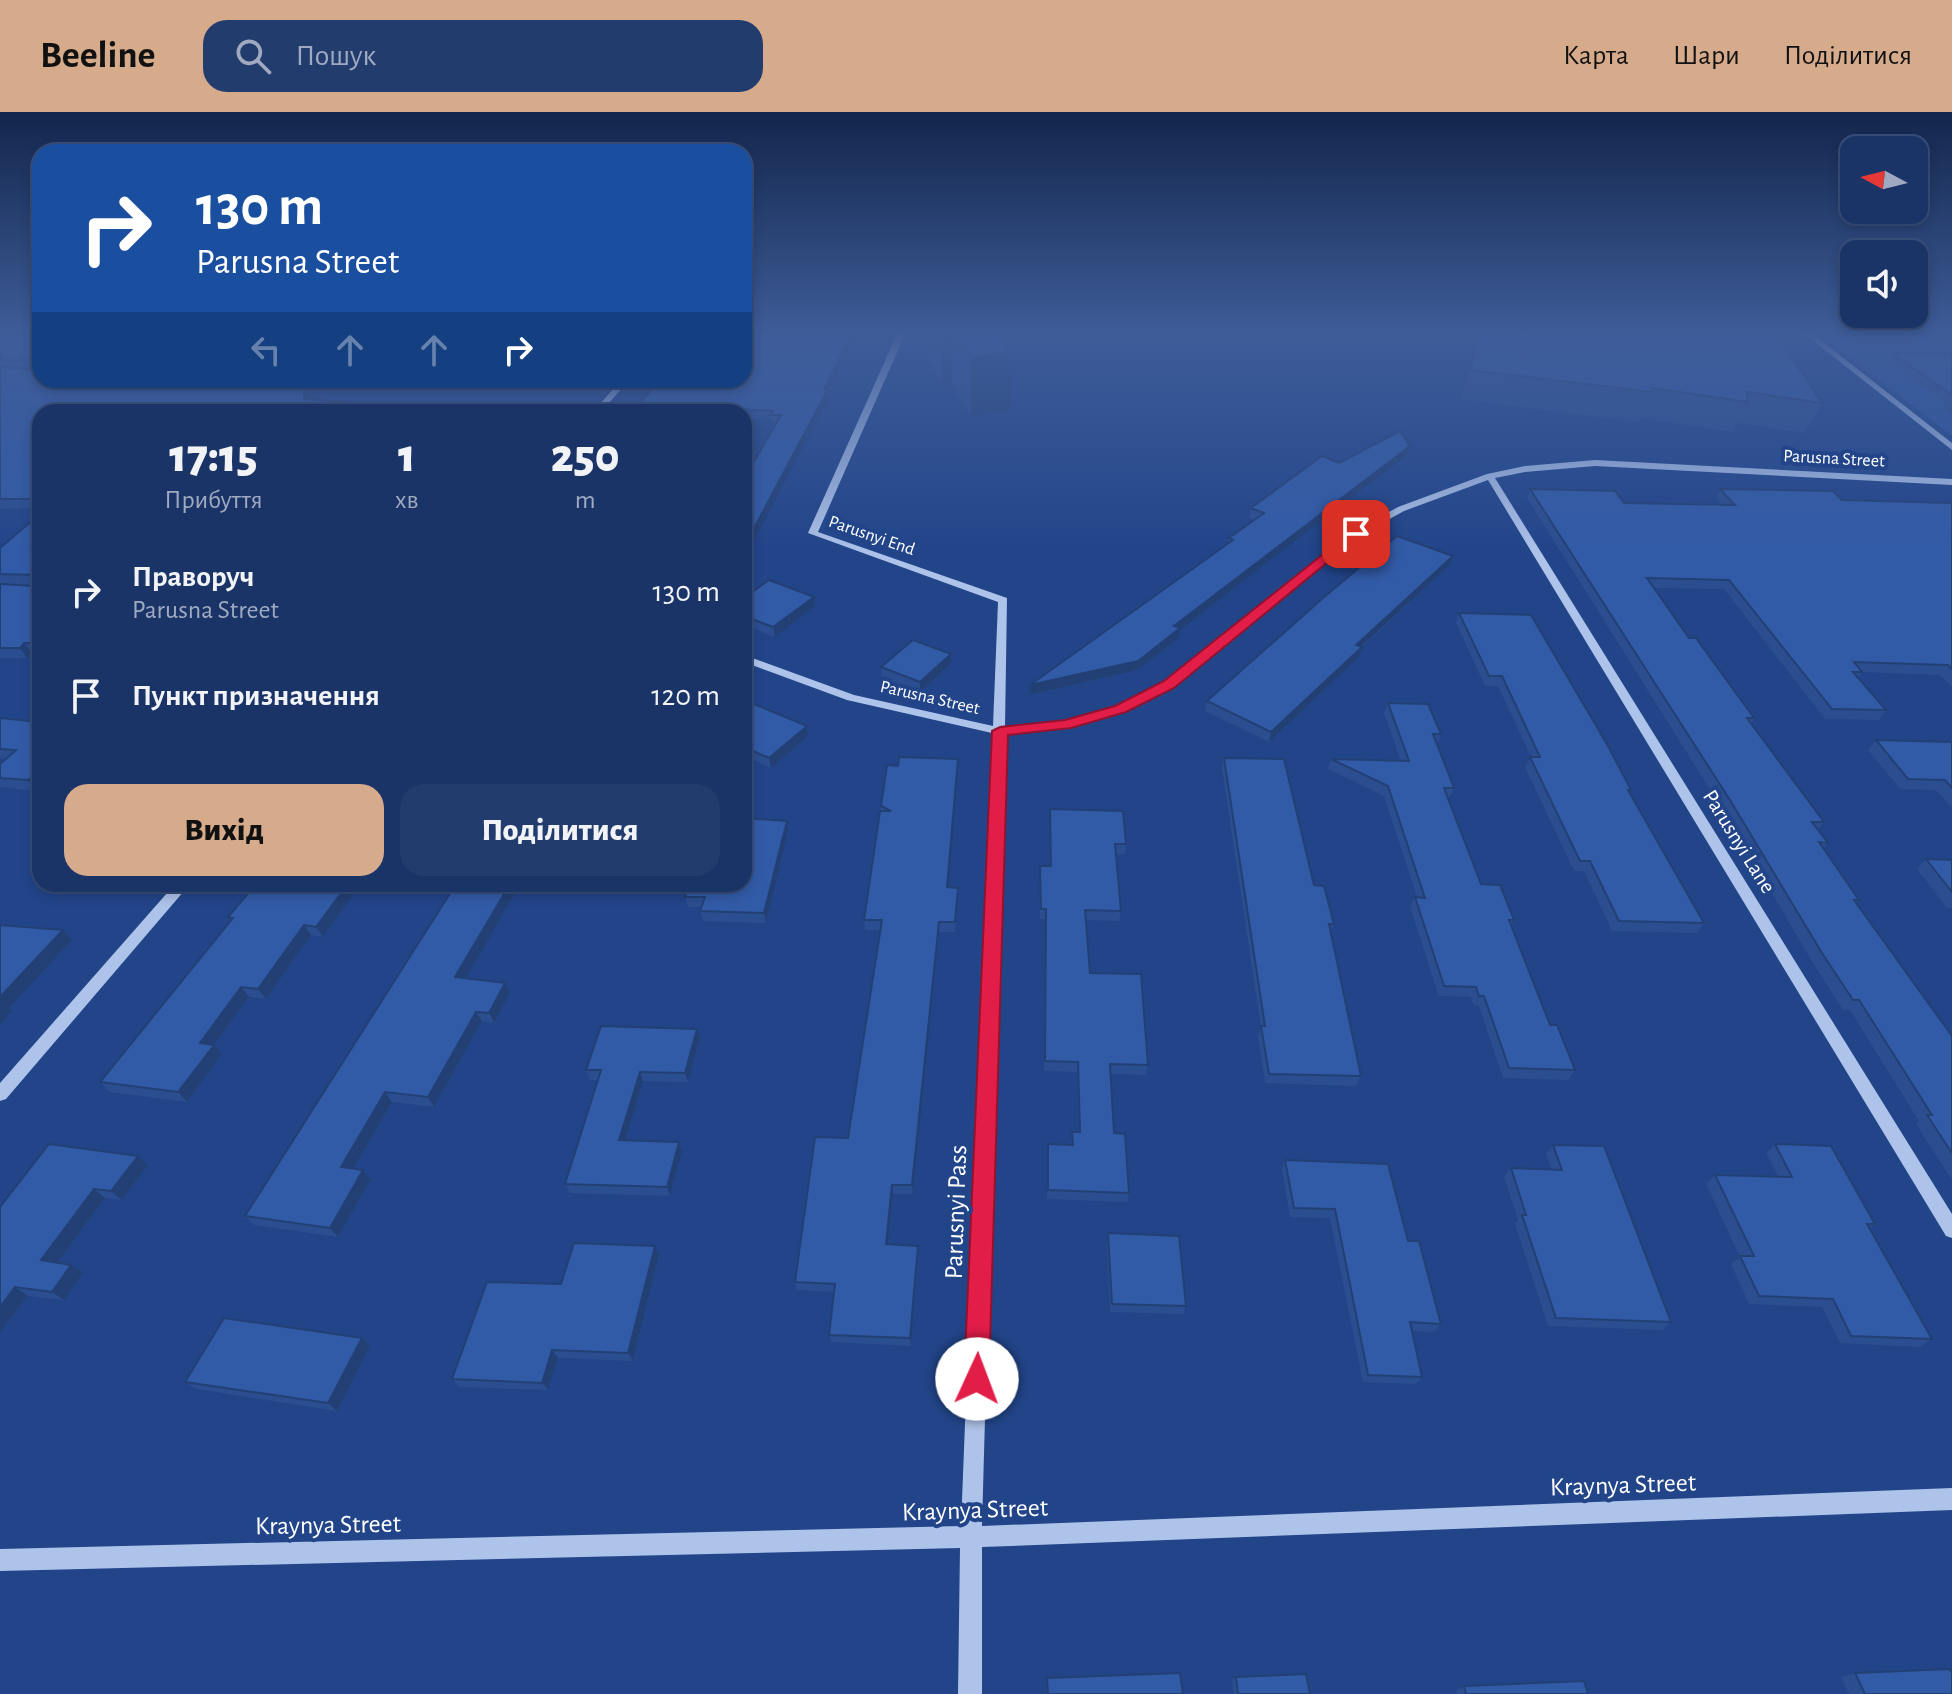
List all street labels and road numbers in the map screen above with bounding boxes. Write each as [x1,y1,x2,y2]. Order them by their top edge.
street label: Parusna Street [1783,447,1885,471]
street label: Parusnyi End [826,513,917,559]
street label: Parusna Street [878,678,982,718]
street label: Parusnyi Lane [1699,786,1780,897]
street label: Parusnyi Pass [941,1144,971,1280]
street label: Kraynya Street [1550,1469,1696,1501]
street label: Kraynya Street [902,1494,1048,1526]
street label: Kraynya Street [255,1511,401,1539]

